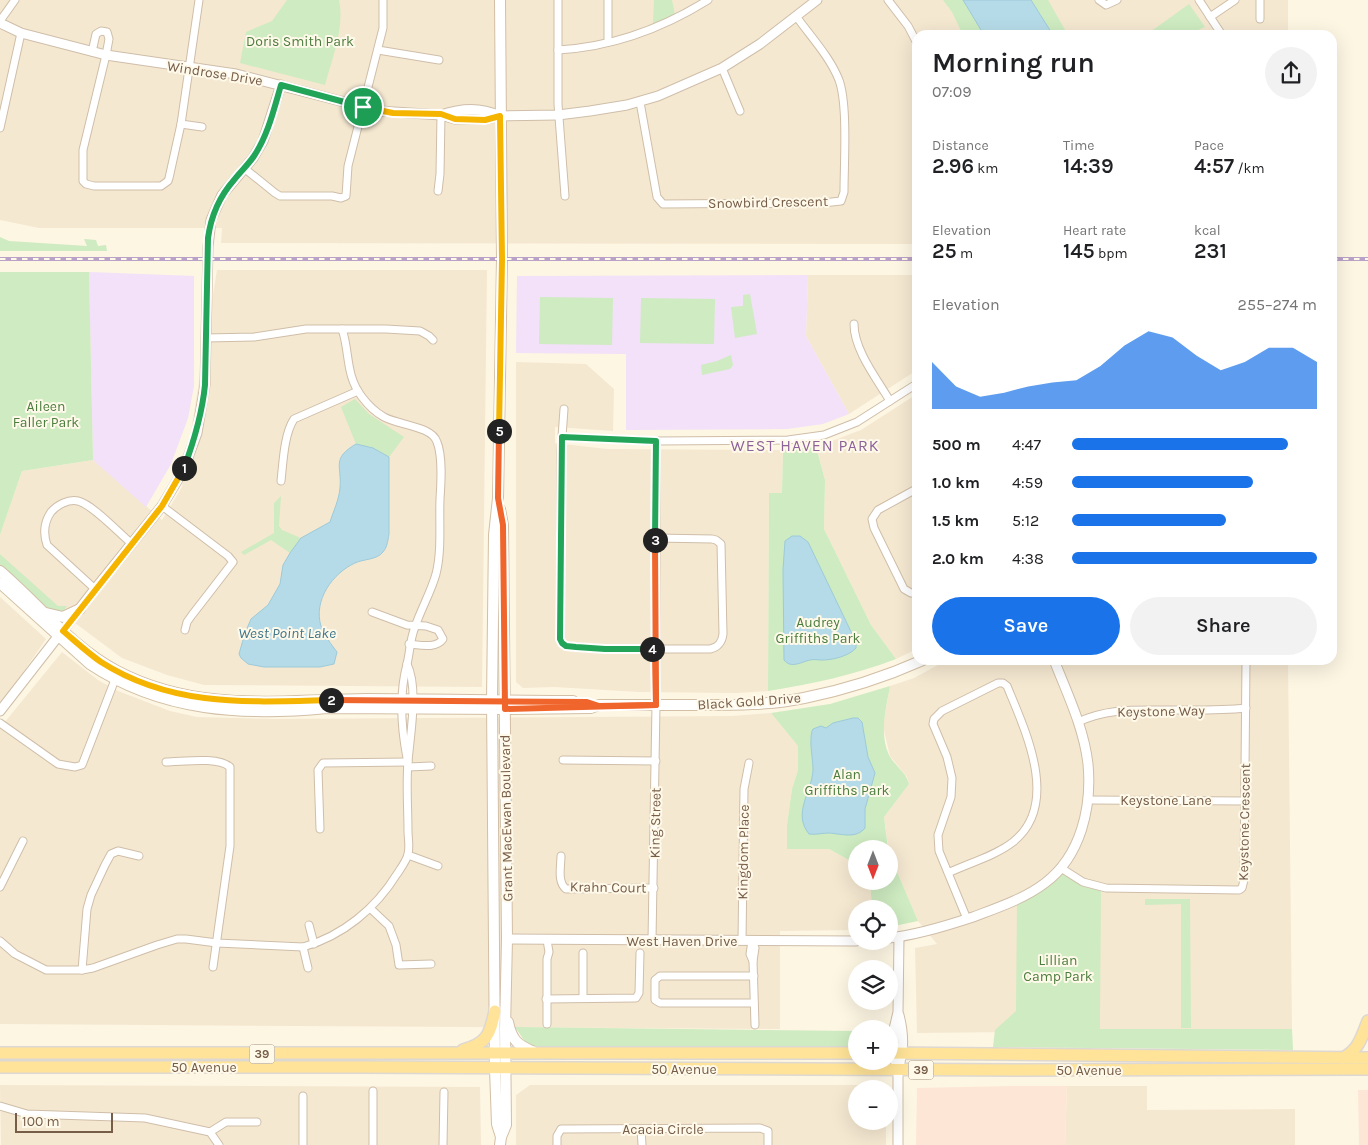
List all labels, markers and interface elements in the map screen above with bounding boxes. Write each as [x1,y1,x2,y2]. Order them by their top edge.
park label: Doris Smith Park [246,33,354,50]
text: Morning run [932,46,1095,79]
button: share [1265,47,1317,99]
street label: Windrose Drive [166,58,264,89]
text: 07:09 [932,82,971,101]
pin [342,86,384,128]
icon: arrive [349,93,377,121]
text: Distance [932,137,989,154]
text: Time [1063,137,1094,154]
text: Pace [1194,137,1224,154]
text: 2.96 [932,154,974,178]
text: 14:39 [1063,154,1114,178]
text: 4:57 [1194,154,1234,178]
text: km [974,160,998,177]
text: /km [1234,160,1265,177]
street label: Snowbird Crescent [708,193,828,212]
text: Elevation [932,222,991,239]
text: Heart rate [1063,222,1126,239]
text: kcal [1194,222,1221,239]
text: 25 [932,239,957,263]
text: 145 [1063,239,1095,263]
text: 231 [1194,239,1227,263]
text: m [957,245,973,262]
text: bpm [1095,245,1128,262]
text: Elevation [932,295,1000,314]
text: 255–274 m [1238,295,1317,314]
park label: Aileen Faller Park [13,398,79,431]
pin: 5 [486,418,512,444]
text: 5 [495,423,504,440]
text: 500 m [932,435,981,454]
text: 4:47 [1012,435,1041,454]
district label: WEST HAVEN PARK [731,436,879,455]
pin: 1 [172,456,196,480]
text: 1 [182,460,187,477]
text: 1.0 km [932,473,980,492]
text: 4:59 [1012,473,1043,492]
text: 1.5 km [932,511,979,530]
text: 5:12 [1012,511,1039,530]
pin: 3 [642,528,668,552]
text: 3 [651,532,660,549]
text: 2.0 km [932,549,984,568]
text: 4:38 [1012,549,1044,568]
button: Save [932,597,1120,655]
button: Share [1130,597,1317,655]
park label: Audrey Griffiths Park [776,614,861,647]
water label: West Point Lake [238,624,336,642]
pin: 4 [640,636,664,662]
text: 4 [648,641,657,658]
pin: 2 [318,688,344,712]
street label: Black Gold Drive [697,689,801,714]
text: 2 [327,692,336,709]
street label: Keystone Way [1117,702,1205,721]
street label: Grant MacEwan Boulevard [497,734,516,902]
street label: Keystone Crescent [1235,763,1254,881]
park label: Alan Griffiths Park [805,766,890,799]
street label: King Street [646,787,665,859]
street label: Keystone Lane [1120,792,1212,809]
street label: Kingdom Place [734,804,753,900]
north arrow [848,840,898,890]
map controls [848,840,898,1130]
street label: Krahn Court [570,878,646,897]
button: locate [848,900,898,950]
street label: West Haven Drive [627,933,737,950]
park label: Lillian Camp Park [1023,952,1093,985]
button: layers [848,960,898,1010]
button: + [848,1020,898,1070]
road number: 39 [250,1044,274,1064]
street label: 50 Avenue [171,1059,237,1076]
road number: 39 [908,1060,934,1080]
street label: 50 Avenue [651,1061,717,1078]
street label: 50 Avenue [1056,1062,1122,1079]
button: − [848,1080,898,1130]
scale bar [15,1110,112,1133]
text: 100 m [22,1113,60,1130]
street label: Acacia Circle [622,1121,704,1138]

